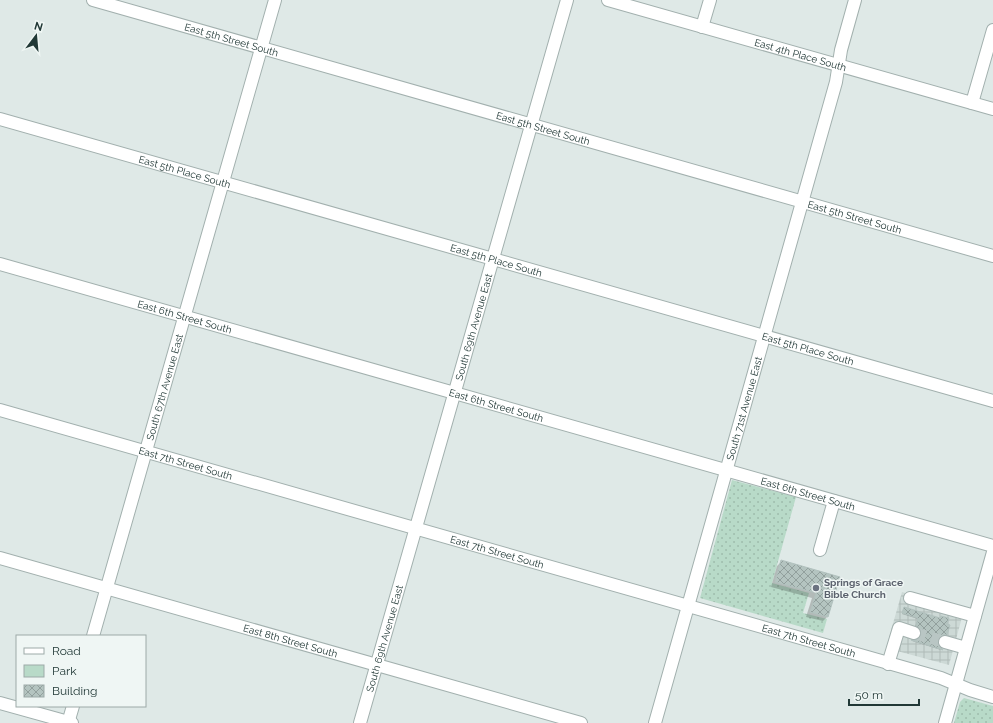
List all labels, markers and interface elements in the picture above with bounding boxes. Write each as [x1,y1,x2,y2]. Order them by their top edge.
north arrow [16,16,56,56]
text: N [33,19,44,34]
street label: East 5th Street South [183,21,280,58]
street label: East 4th Place South [753,37,848,73]
street label: East 5th Street South [495,110,591,147]
street label: East 5th Place South [137,154,232,190]
street label: East 5th Street South [806,199,903,236]
street label: East 5th Place South [449,242,544,279]
street label: South 69th Avenue East [453,272,495,382]
street label: East 6th Street South [136,298,233,336]
street label: East 5th Place South [761,331,855,367]
street label: South 67th Avenue East [144,332,185,442]
street label: South 71st Avenue East [724,355,764,462]
street label: East 6th Street South [448,387,545,424]
street label: East 7th Street South [137,445,234,482]
street label: East 6th Street South [759,475,857,513]
street label: East 7th Street South [449,534,545,571]
place label: Springs of Grace Bible Church [824,577,903,600]
street label: South 69th Avenue East [364,583,405,693]
marker: Springs of Grace Bible Church [811,583,821,593]
street label: East 8th Street South [242,622,339,660]
street label: East 7th Street South [761,622,857,659]
legend [16,635,146,707]
text: Road [52,644,81,658]
text: Park [52,664,77,678]
scale bar [849,681,919,707]
text: Building [52,684,98,698]
text: 50 m [855,688,883,702]

